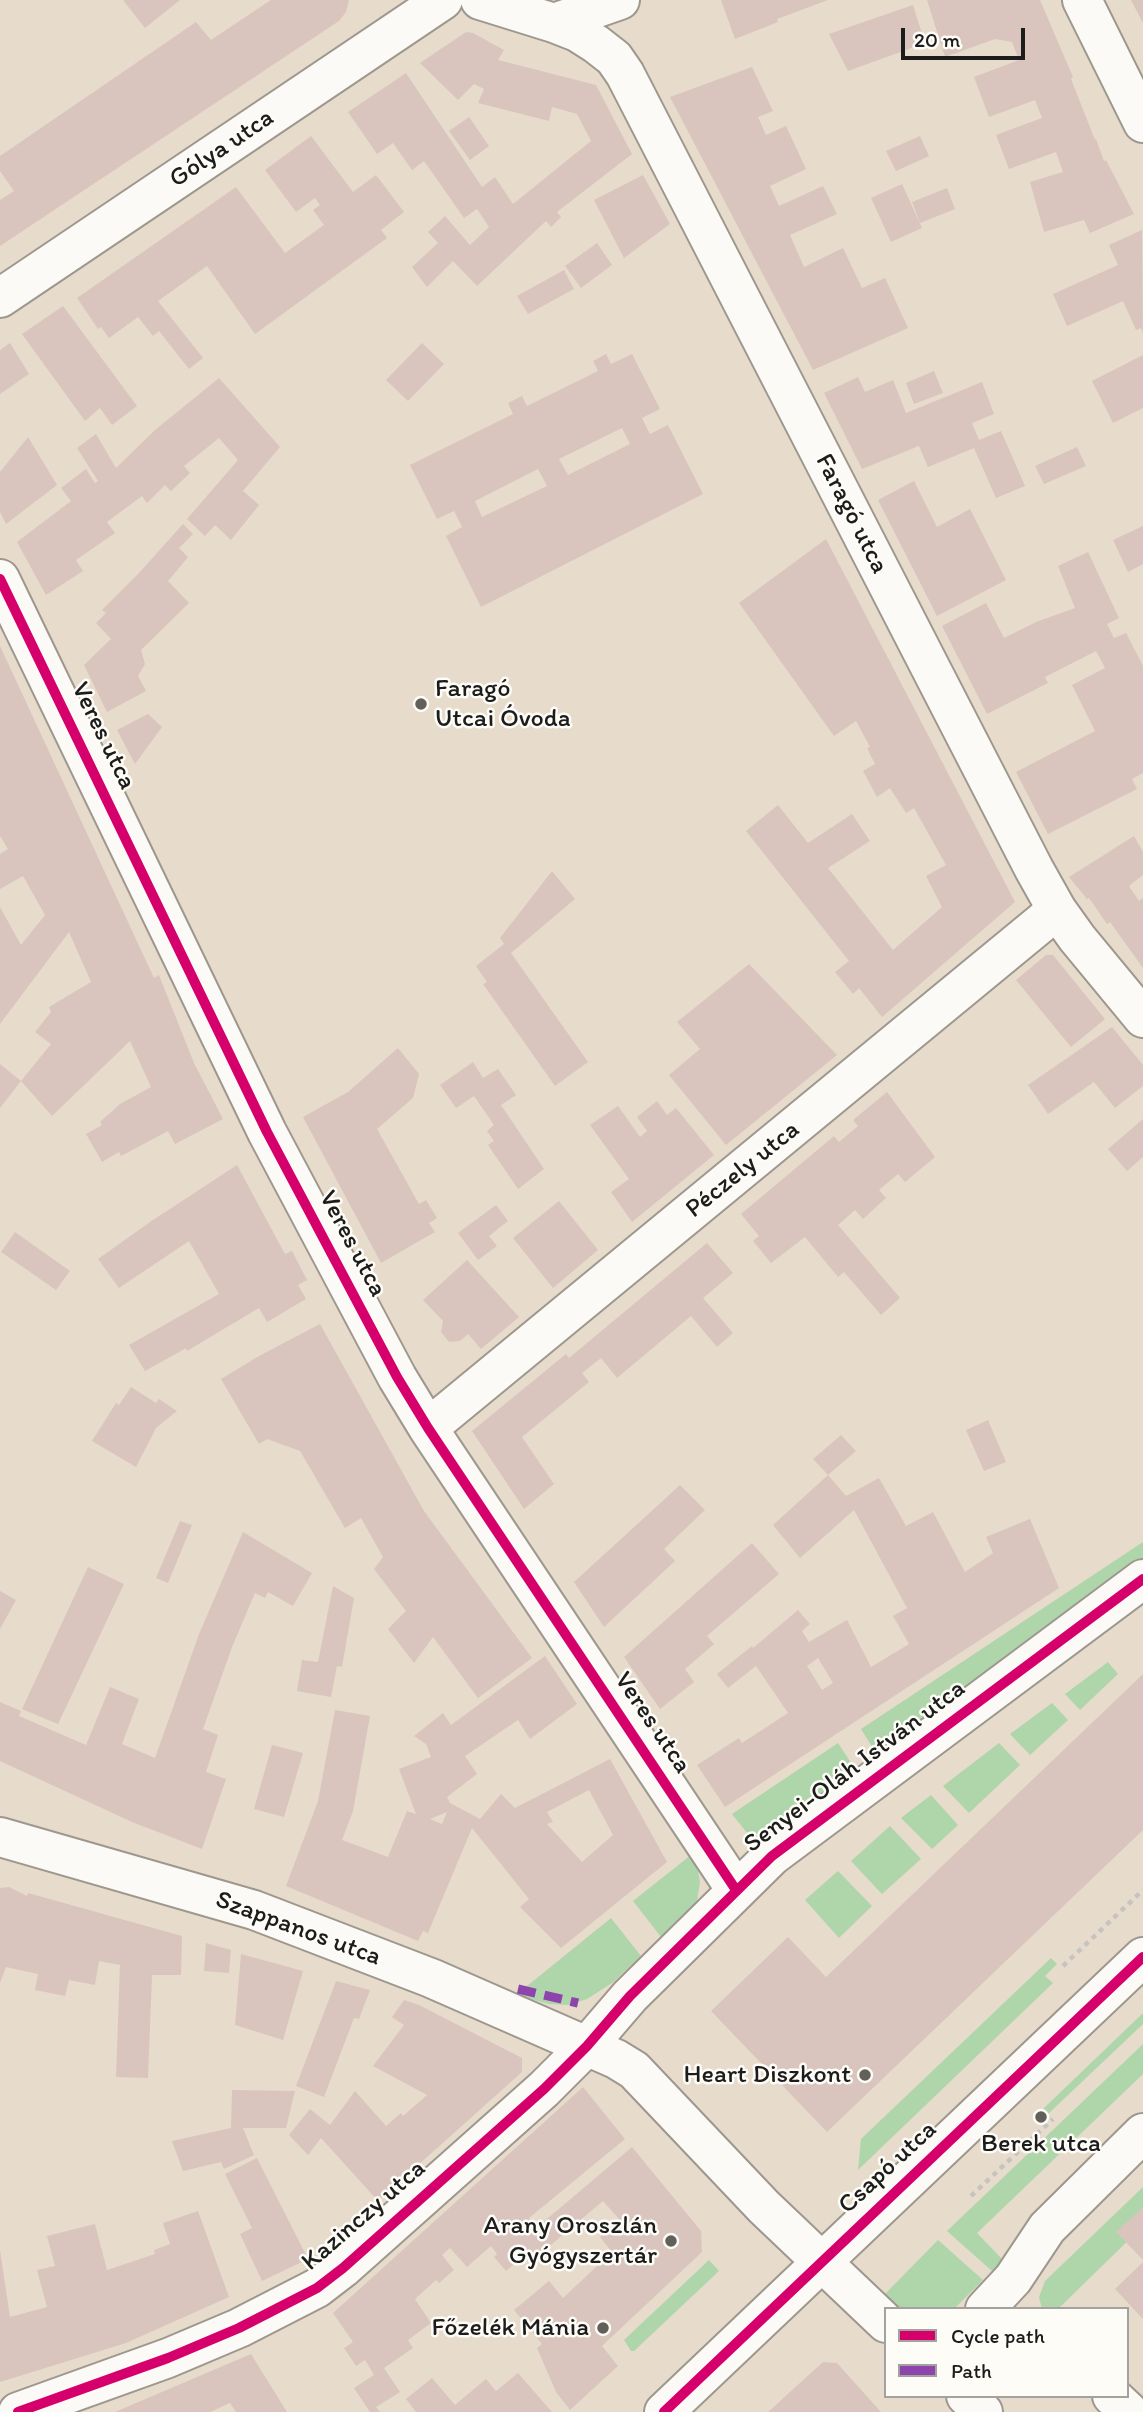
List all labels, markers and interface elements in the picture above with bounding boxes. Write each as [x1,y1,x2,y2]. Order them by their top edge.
scale bar [905,14,1029,58]
text: 20 m [914,27,960,52]
street label: Gólya utca [164,103,280,195]
street label: Faragó utca [808,449,894,579]
place label: Faragó Utcai Óvoda [435,673,571,734]
street label: Veres utca [64,677,142,795]
marker: Faragó Utcai Óvoda [413,696,429,712]
street label: Péczely utca [680,1115,806,1225]
street label: Veres utca [311,1186,393,1302]
street label: Veres utca [607,1666,697,1780]
street label: Senyei-Oláh István utca [738,1674,972,1860]
street label: Szappanos utca [211,1885,385,1973]
place label: Heart Diszkont [684,2059,851,2091]
marker: Heart Diszkont [857,2067,873,2083]
marker: Berek utca [1033,2109,1049,2125]
street label: Csapó utca [833,2115,943,2221]
place label: Berek utca [981,2128,1101,2160]
street label: Kazinczy utca [296,2154,432,2278]
place label: Arany Oroszlán Gyógyszertár [484,2210,657,2272]
marker: Arany Oroszlán Gyógyszertár [663,2233,679,2249]
legend [884,2307,1129,2398]
place label: Főzelék Mánia [432,2312,589,2344]
marker: Főzelék Mánia [595,2320,611,2336]
text: Cycle path [951,2323,1045,2348]
text: Path [951,2358,992,2383]

